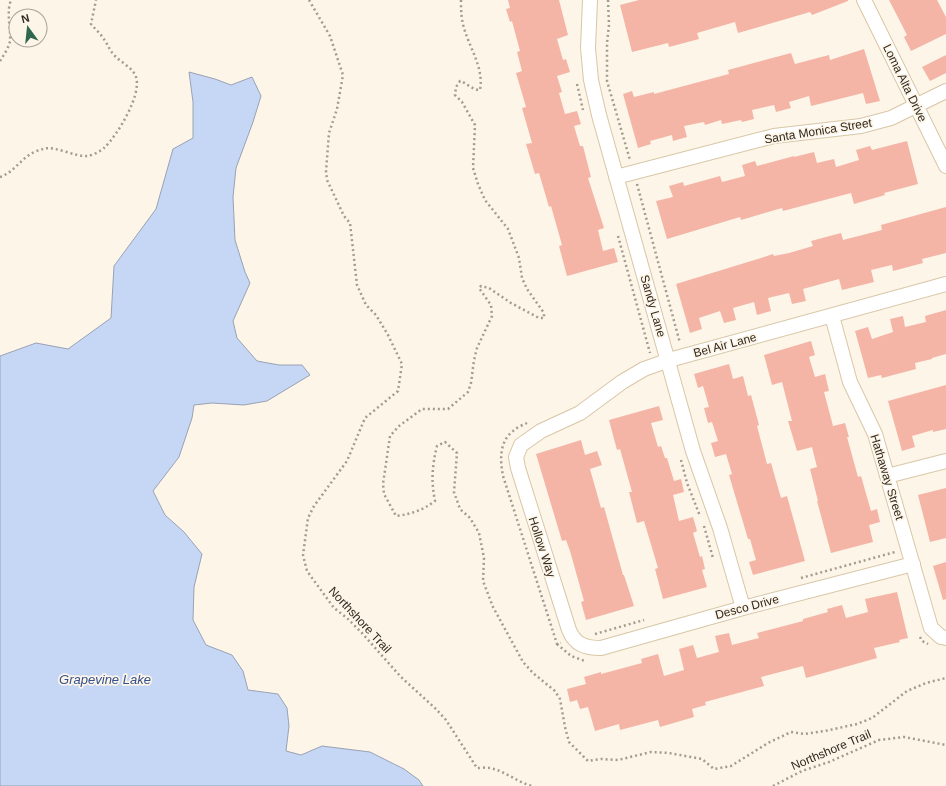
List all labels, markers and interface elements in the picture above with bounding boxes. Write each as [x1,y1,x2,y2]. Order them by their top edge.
north arrow [8,8,48,48]
text: N [20,12,31,25]
street label: Loma Alta Drive [880,42,930,124]
street label: Santa Monica Street [763,115,873,146]
street label: Sandy Lane [637,273,669,339]
street label: Bel Air Lane [692,330,758,360]
street label: Hathaway Street [867,433,907,522]
street label: Hollow Way [526,515,558,579]
street label: Northshore Trail [326,584,394,656]
street label: Desco Drive [714,592,781,622]
water label: Grapevine Lake [59,672,151,687]
street label: Northshore Trail [789,727,873,773]

